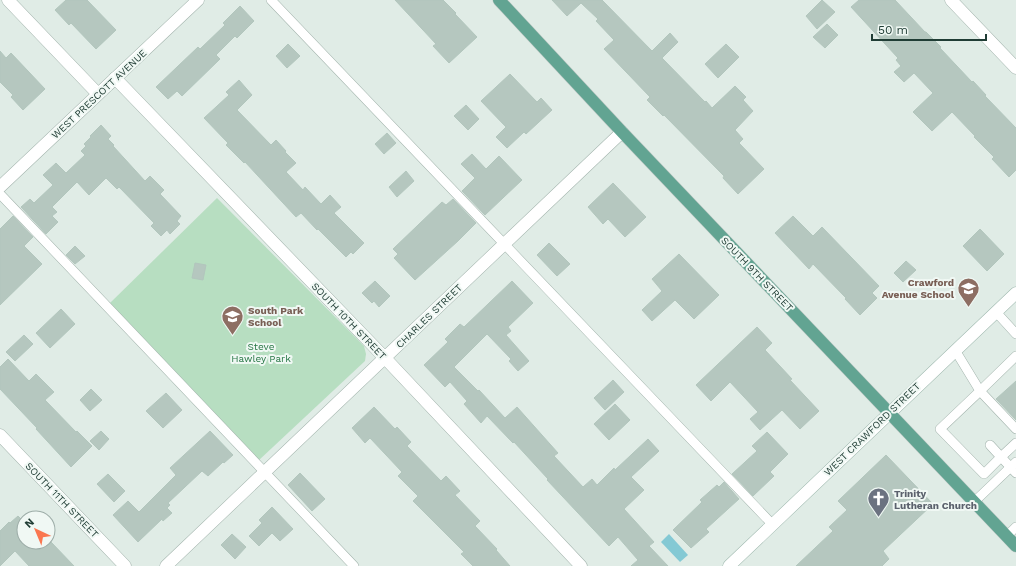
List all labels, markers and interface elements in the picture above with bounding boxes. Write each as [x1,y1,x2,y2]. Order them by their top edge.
scale bar [872,16,986,42]
text: 50 m [878,23,908,37]
street label: WEST PRESCOTT AVENUE [49,47,149,141]
street label: SOUTH 9TH STREET [719,235,795,313]
school or university icon: Crawford Avenue School [956,275,982,308]
place label: Crawford Avenue School [882,277,955,300]
street label: SOUTH 10TH STREET [310,280,388,362]
street label: CHARLES STREET [394,282,464,350]
school or university icon: South Park School [220,303,246,336]
place label: South Park School [248,305,304,328]
park label: Steve Hawley Park [231,341,291,364]
street label: WEST CRAWFORD STREET [822,380,922,478]
street label: SOUTH 11TH STREET [23,460,101,540]
church icon: Trinity Lutheran Church [865,486,891,519]
place label: Trinity Lutheran Church [894,488,977,511]
north arrow [16,510,56,550]
text: N [22,516,37,531]

